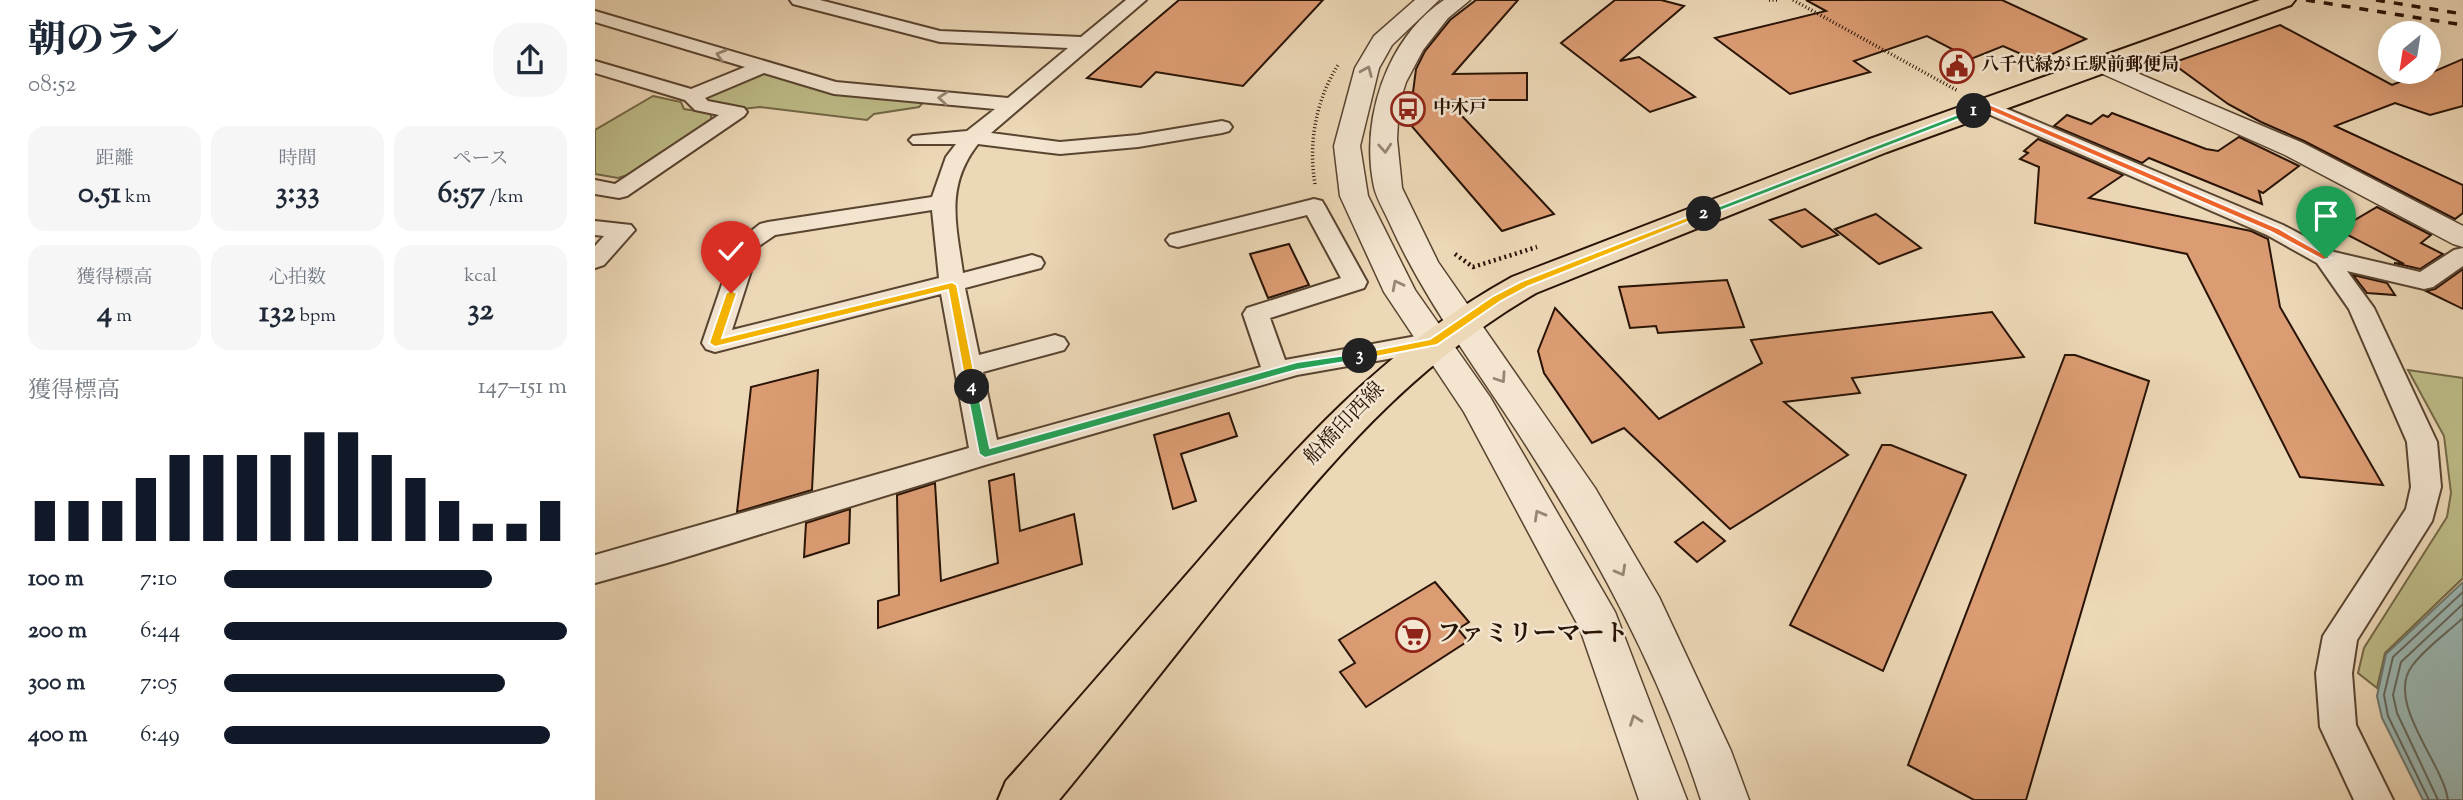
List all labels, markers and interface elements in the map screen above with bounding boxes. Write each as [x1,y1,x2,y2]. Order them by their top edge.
text: 朝のラン [28,16,180,70]
north arrow [2378,21,2441,84]
map controls [2378,21,2441,84]
button: share [493,23,567,97]
public building icon: 八千代緑が丘駅前郵便局 [1938,47,1976,85]
one-way arrow [715,48,727,63]
place label: 八千代緑が丘駅前郵便局 [1981,53,2179,79]
one-way arrow [1359,66,1373,78]
text: 08:52 [28,69,76,102]
bus stop icon: 中木戸 [1389,90,1427,128]
one-way arrow [937,91,948,106]
pin: 1 [1957,94,1991,128]
place label: 中木戸 [1433,96,1487,122]
text: 1 [1970,97,1977,124]
one-way arrow [1377,143,1392,154]
text: 距離 [95,146,134,173]
text: 時間 [278,146,317,173]
text: ペース [452,146,509,173]
text: 0.51 [78,173,121,216]
text: 3:33 [275,173,320,216]
text: 6:57 [437,173,485,216]
text: km [121,184,151,211]
text: /km [485,184,524,211]
pin [2296,186,2356,258]
pin: 2 [1687,196,1721,232]
icon: arrive [2307,197,2345,235]
text: 2 [1699,200,1708,227]
pin [701,221,761,293]
icon: check [712,232,750,270]
text: kcal [464,263,497,290]
text: 獲得標高 [76,265,153,292]
text: 心拍数 [269,265,326,292]
one-way arrow [1391,280,1405,292]
text: 32 [467,290,494,333]
text: 4 [97,292,112,335]
text: 132 [259,292,295,335]
text: m [112,303,132,330]
text: bpm [295,303,336,330]
pin: 3 [1343,338,1377,374]
text: 3 [1356,342,1363,369]
pin: 4 [955,370,989,404]
one-way arrow [1493,370,1506,383]
text: 147–151 m [478,371,567,404]
text: 4 [967,373,976,400]
text: 獲得標高 [28,375,120,408]
street label: 船橋印西線 [1298,376,1392,472]
one-way arrow [1534,510,1547,522]
text: 100 m [28,563,84,596]
text: 7:10 [140,563,177,596]
one-way arrow [1613,563,1626,576]
text: 200 m [28,615,87,648]
text: 6:44 [140,615,180,648]
supermarket icon: ファミリーマート [1394,616,1432,654]
place label: ファミリーマート [1437,618,1629,652]
text: 300 m [28,667,85,700]
text: 7:05 [140,667,177,700]
one-way arrow [1629,715,1643,727]
text: 400 m [28,719,88,752]
text: 6:49 [140,719,180,752]

